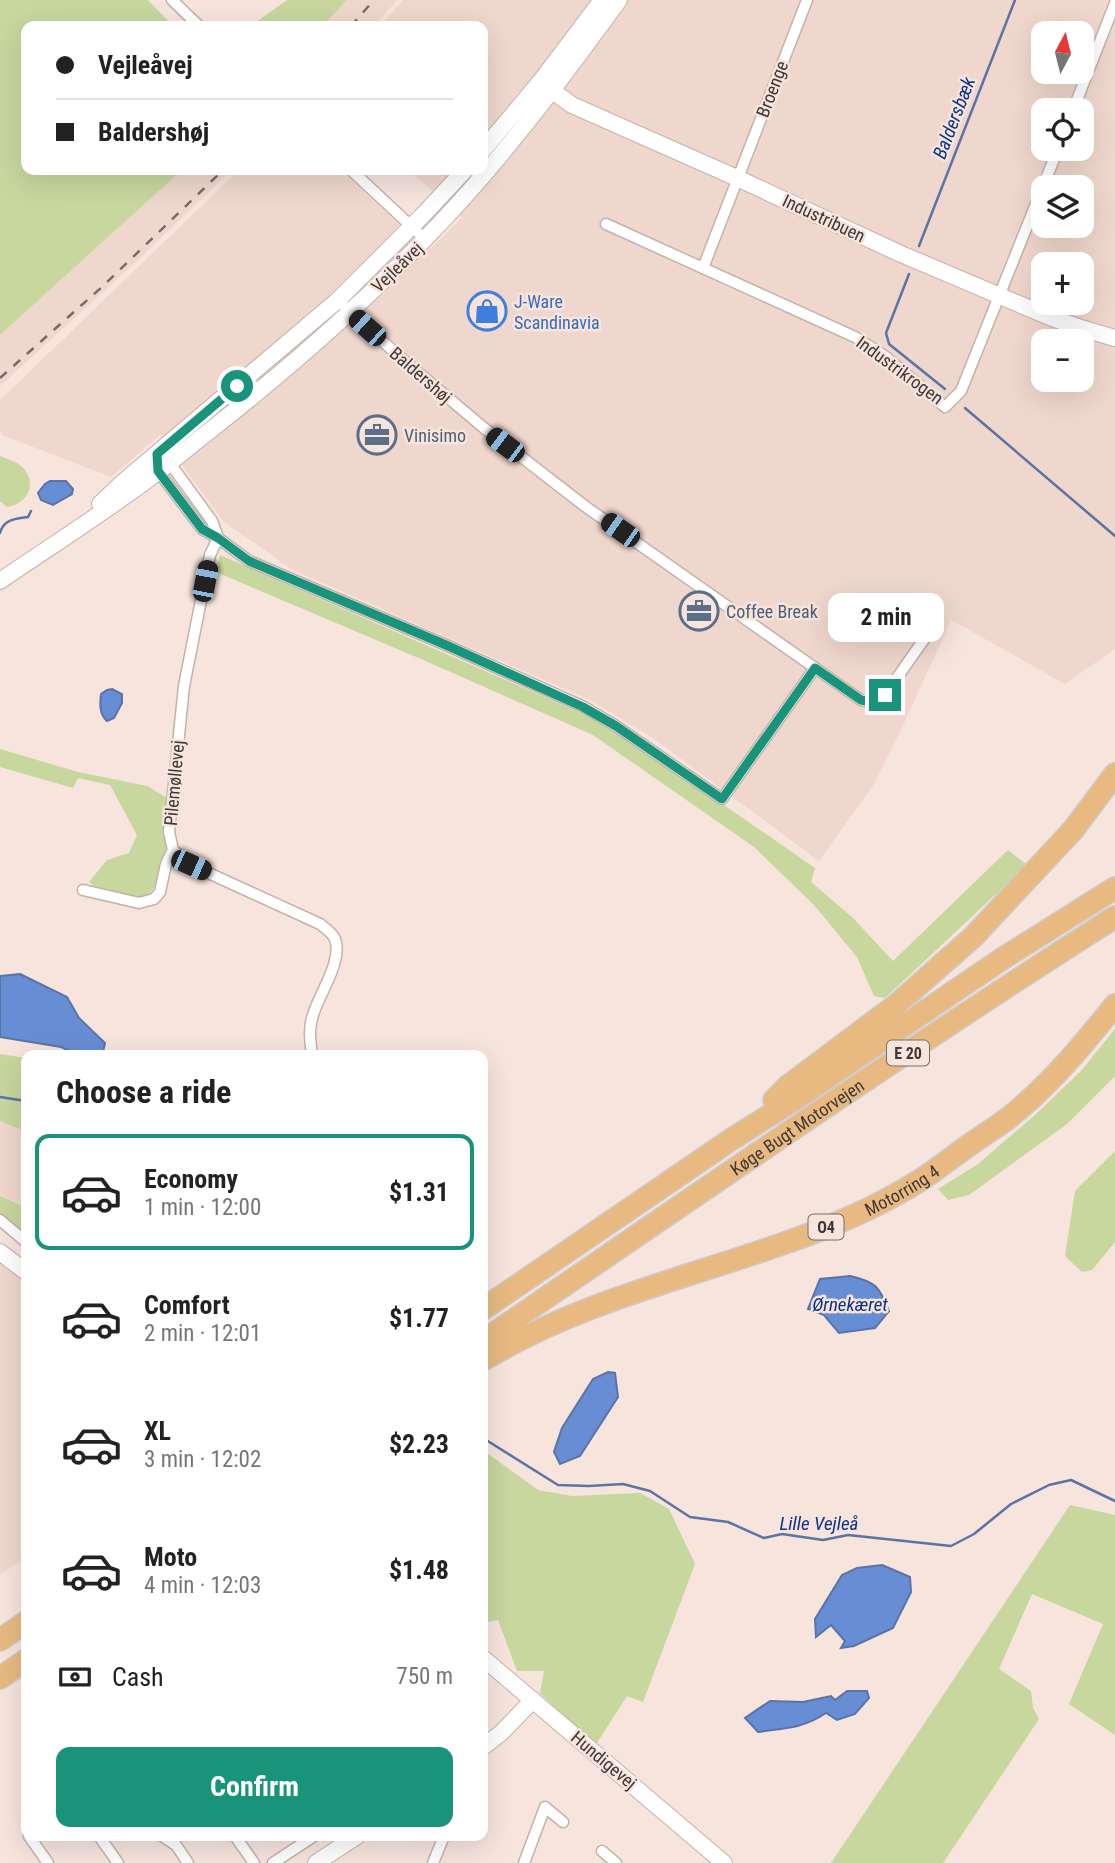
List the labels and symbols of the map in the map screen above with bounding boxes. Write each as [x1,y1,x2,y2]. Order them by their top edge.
north arrow [1031,21,1094,84]
street label: Broenge [752,58,792,120]
water label: Baldersbæk [928,73,980,162]
street label: Industribuen [779,190,869,246]
street label: Vejleåvej [367,237,427,297]
shop icon: J-Ware Scandinavia [466,290,508,332]
place label: J-Ware Scandinavia [514,291,600,333]
car [345,306,390,350]
street label: Industrikrogen [852,331,948,409]
street label: Baldershøj [386,342,456,408]
route start [221,370,253,402]
office icon: Vinisimo [356,414,398,456]
car [482,424,529,466]
place label: Vinisimo [404,425,466,446]
car [597,509,644,551]
car [191,558,220,604]
office icon: Coffee Break [678,590,720,632]
callout: 2 min [827,594,943,642]
place label: Coffee Break [726,601,818,622]
route end [869,679,901,711]
street label: Pilemøllevej [160,739,188,827]
car [168,847,215,883]
road number: E 20 [887,1040,929,1065]
street label: Køge Bugt Motorvejen [726,1074,868,1179]
street label: Motorring 4 [861,1160,943,1220]
road number: O4 [808,1214,844,1240]
water label: Ørnekæret [812,1293,888,1316]
water label: Lille Vejleå [780,1512,858,1535]
street label: Hundigevej [567,1727,641,1793]

